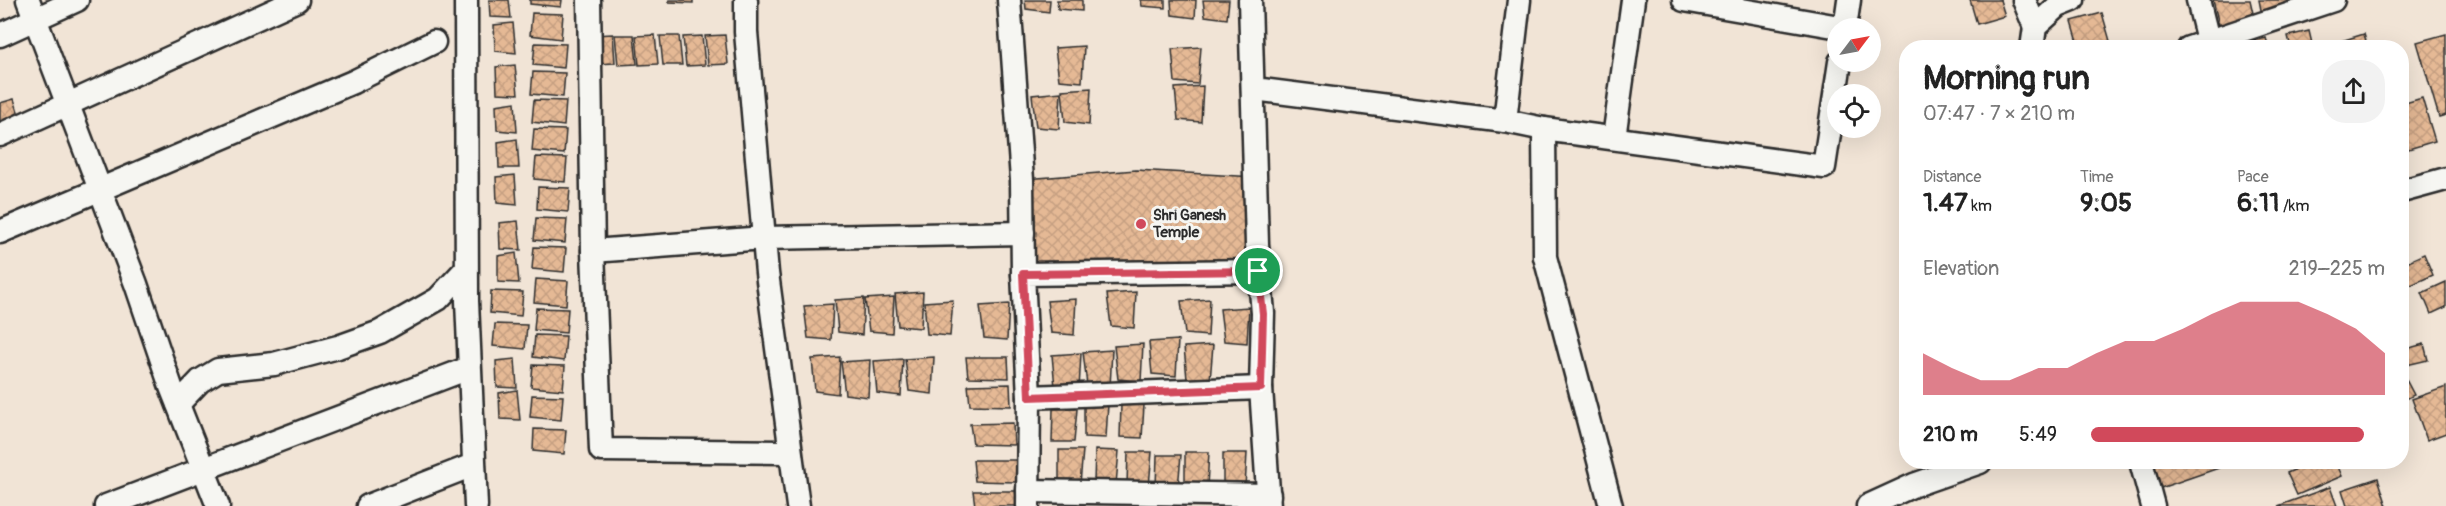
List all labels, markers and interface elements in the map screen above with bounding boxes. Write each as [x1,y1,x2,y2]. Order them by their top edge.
north arrow [1827,18,1881,72]
map controls [1827,18,1881,138]
text: Morning run [1923,58,2090,99]
button: share [2322,60,2385,123]
button: locate [1827,84,1881,138]
text: 07:47 · 7 × 210 m [1923,101,2075,126]
text: Distance [1923,167,1982,187]
text: Time [2080,167,2113,187]
text: Pace [2237,167,2269,187]
text: 1.47 [1923,187,1968,219]
text: 9:05 [2080,187,2132,219]
text: 6:11 [2237,187,2279,219]
text: km [1968,196,1992,216]
text: /km [2279,196,2310,216]
place label: Shri Ganesh Temple [1152,206,1226,242]
marker: Shri Ganesh Temple [1134,217,1148,231]
pin [1232,245,1283,296]
icon: arrive [1241,254,1274,287]
text: Elevation [1923,256,1999,281]
text: 219–225 m [2289,256,2385,281]
text: 210 m [1923,422,1978,447]
text: 5:49 [2019,422,2057,447]

